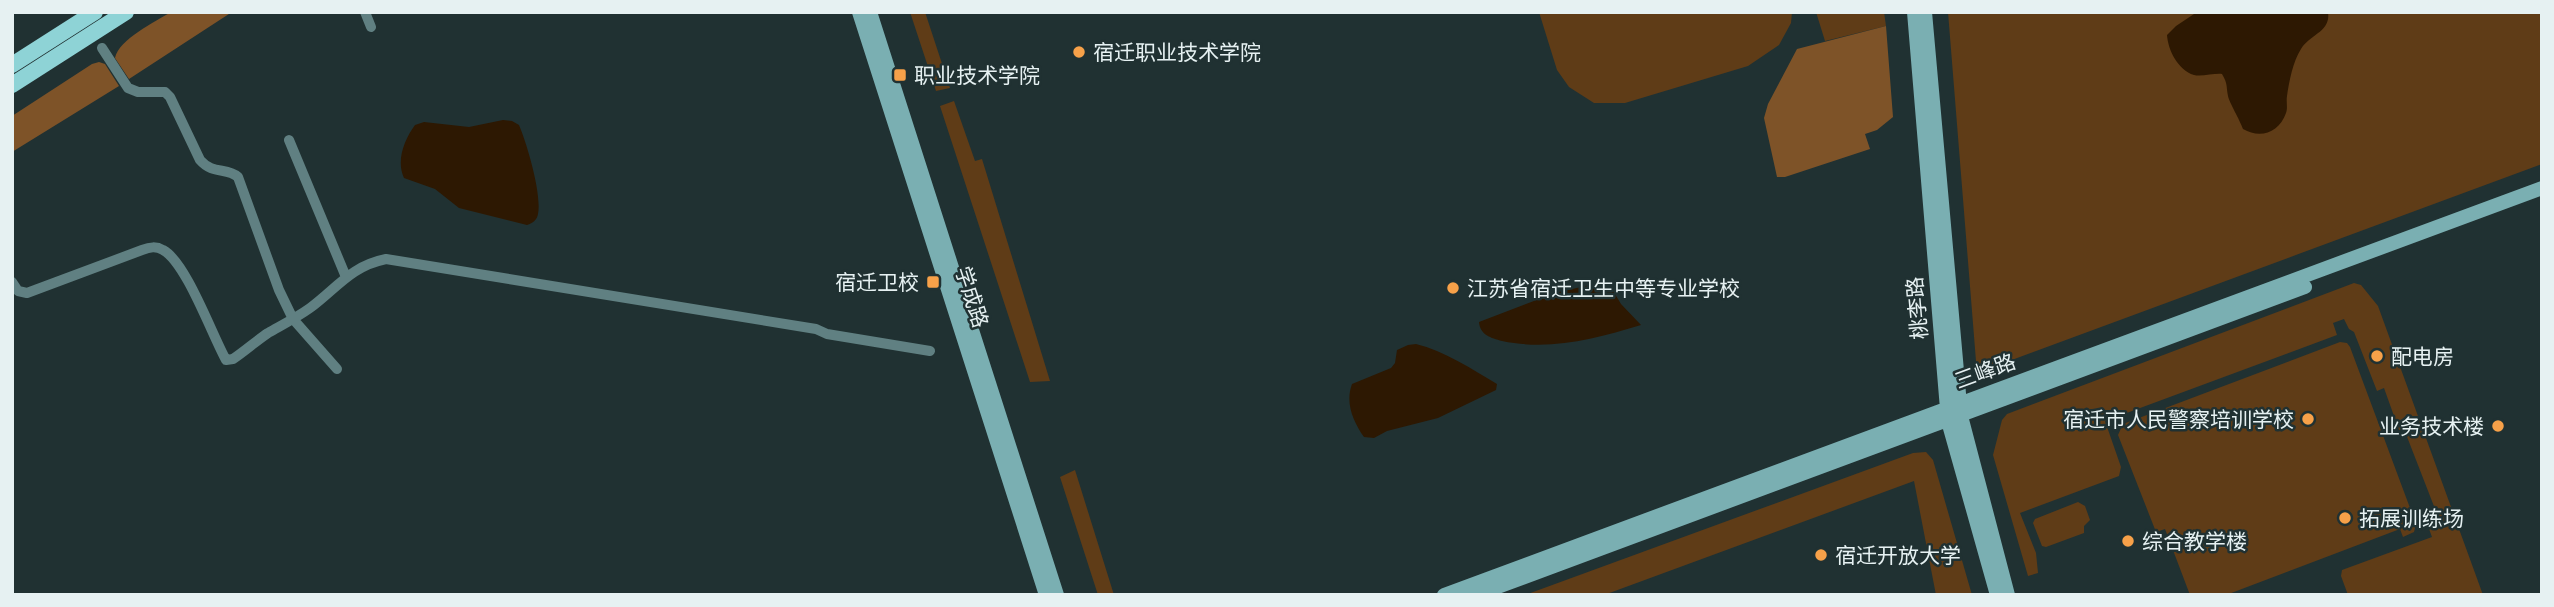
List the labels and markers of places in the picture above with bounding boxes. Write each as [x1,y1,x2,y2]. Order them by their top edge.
place label: 宿迁职业技术学院 [1093,41,1261,64]
marker: 宿迁职业技术学院 [1071,44,1087,60]
place label: 职业技术学院 [914,64,1040,87]
marker: 职业技术学院 [892,67,908,83]
place label: 宿迁卫校 [835,271,919,294]
marker: 宿迁卫校 [925,274,941,290]
place label: 江苏省宿迁卫生中等专业学校 [1467,277,1740,300]
marker: 江苏省宿迁卫生中等专业学校 [1445,280,1461,296]
place label: 配电房 [2391,345,2454,368]
marker: 配电房 [2369,348,2385,364]
place label: 宿迁市人民警察培训学校 [2063,408,2294,431]
marker: 宿迁市人民警察培训学校 [2300,411,2316,427]
place label: 业务技术楼 [2379,415,2484,438]
marker: 业务技术楼 [2490,418,2506,434]
place label: 拓展训练场 [2359,507,2464,530]
marker: 拓展训练场 [2337,510,2353,526]
place label: 综合教学楼 [2142,530,2247,553]
marker: 综合教学楼 [2120,533,2136,549]
place label: 宿迁开放大学 [1835,544,1961,567]
marker: 宿迁开放大学 [1813,547,1829,563]

